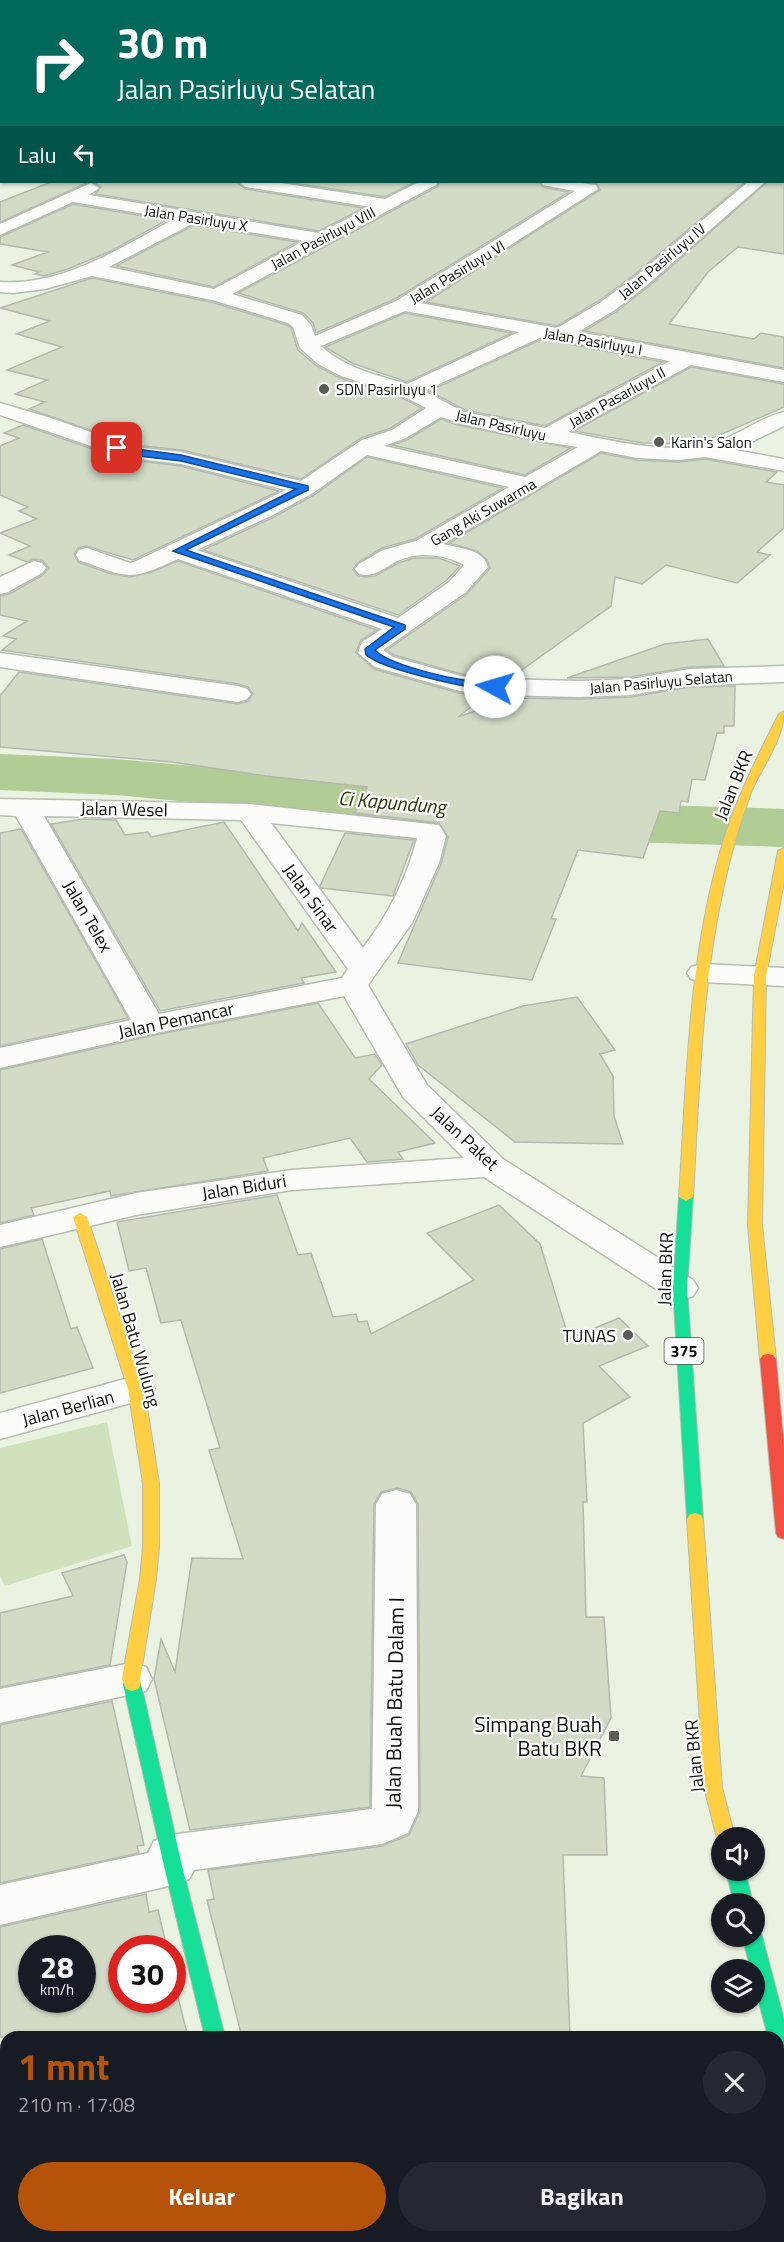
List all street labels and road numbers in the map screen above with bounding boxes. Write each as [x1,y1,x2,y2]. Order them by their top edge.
street label: Jalan Pasirluyu X [143,198,250,238]
street label: Jalan Pasirluyu VIII [267,201,379,275]
street label: Jalan Pasirluyu IV [613,217,711,305]
street label: Jalan Pasirluyu VI [405,234,509,310]
street label: Jalan Pasirluyu I [542,321,644,361]
street label: Jalan Pasarluyu II [564,361,670,433]
street label: Jalan Pasirluyu [453,403,549,447]
street label: Gang Aki Suwarma [426,472,541,552]
street label: Jalan Pasirluyu Selatan [589,664,733,700]
street label: Jalan BKR [707,746,759,824]
street label: Jalan Wesel [80,795,168,823]
street label: Jalan Sinar [277,858,345,938]
street label: Jalan Telex [56,875,120,957]
street label: Jalan Pemancar [116,995,236,1045]
street label: Jalan Paket [425,1099,506,1177]
street label: Jalan Biduri [200,1167,288,1207]
street label: Jalan BKR [650,1232,680,1306]
street label: Jalan Batu Wulung [104,1270,168,1410]
road number: 375 [664,1338,704,1364]
street label: Jalan Berlian [19,1383,117,1433]
street label: Jalan Buah Batu Dalam I [376,1597,412,1809]
street label: Jalan BKR [677,1718,711,1794]

